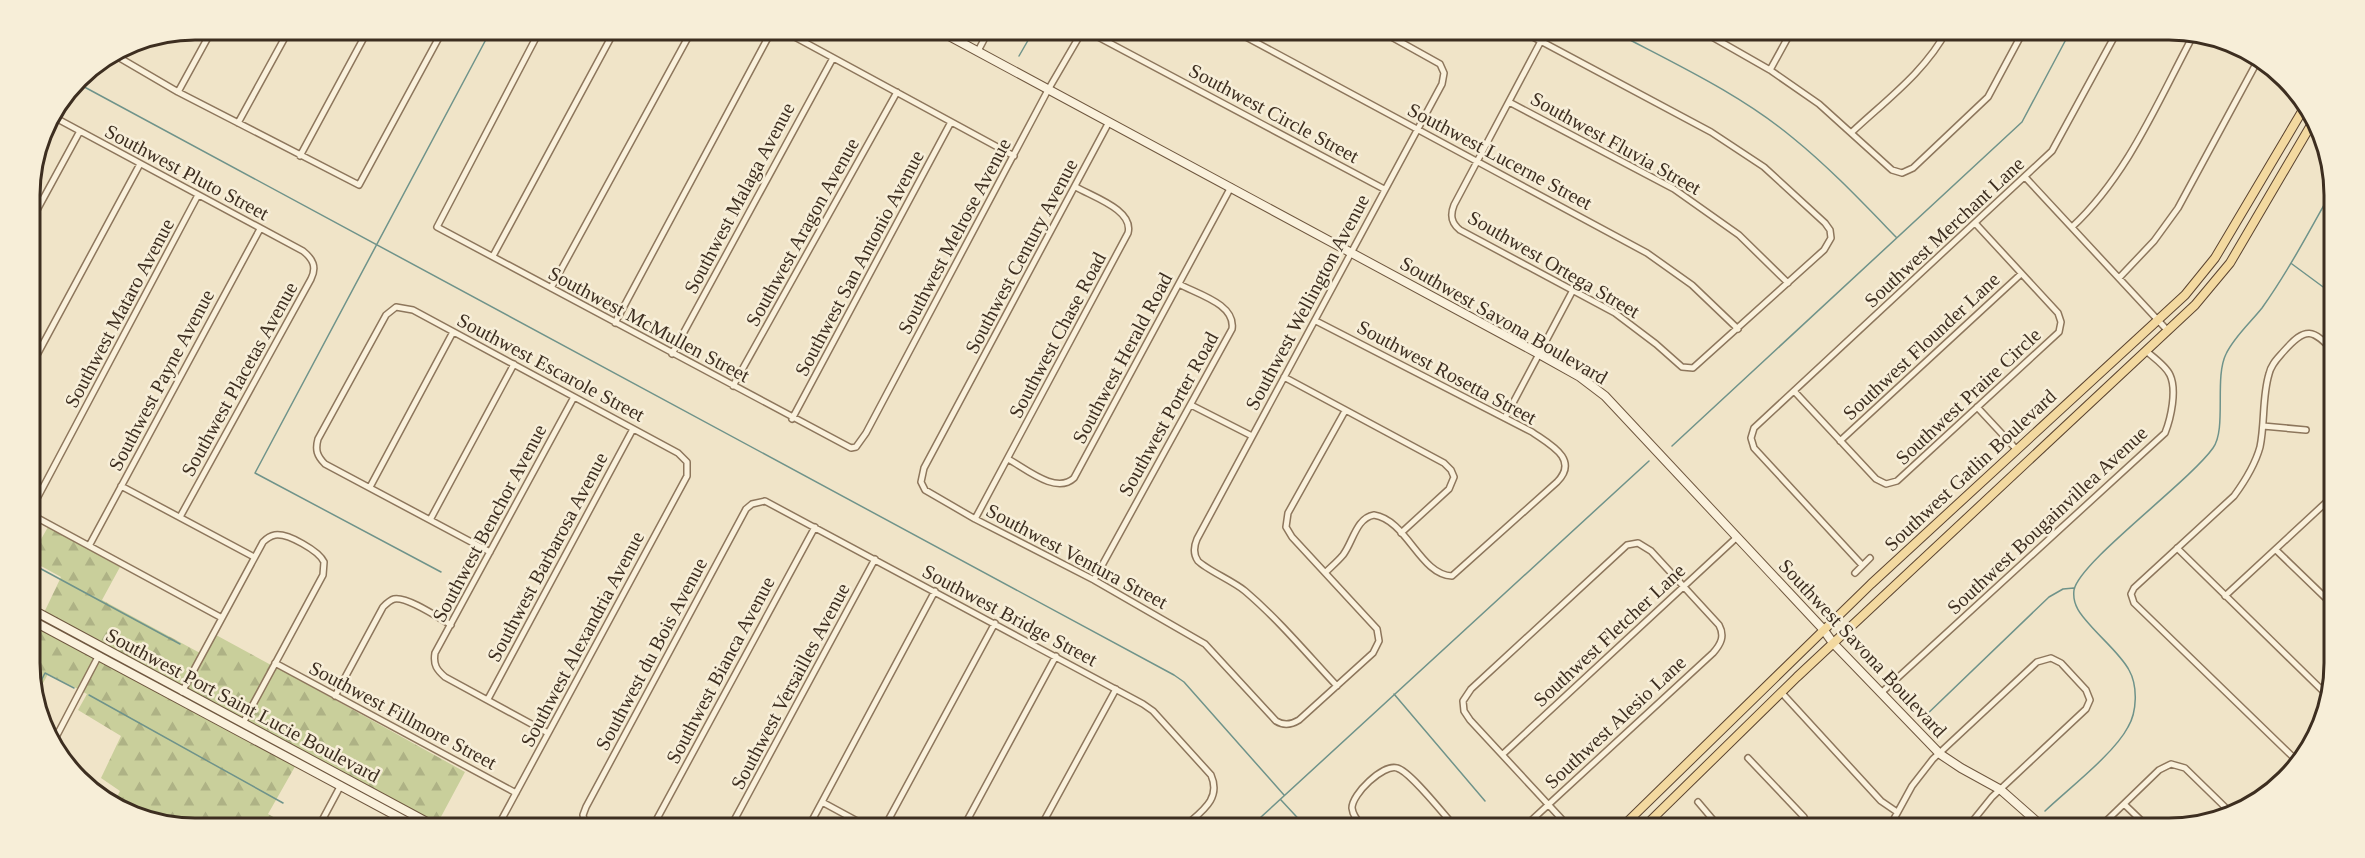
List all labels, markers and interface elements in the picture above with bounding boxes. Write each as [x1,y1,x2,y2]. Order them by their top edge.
street label: Southwest Circle Street [1185,59,1363,167]
street label: Southwest Fluvia Street [1527,87,1705,199]
street label: Southwest Lucerne Street [1404,98,1596,214]
street label: Southwest Malaga Avenue [679,99,800,298]
street label: Southwest Pluto Street [101,120,273,225]
street label: Southwest Aragon Avenue [741,134,864,330]
street label: Southwest Melrose Avenue [893,134,1015,338]
street label: Southwest San Antonio Avenue [790,146,928,380]
street label: Southwest Merchant Lane [1860,152,2028,312]
street label: Southwest Century Avenue [960,155,1083,358]
street label: Southwest Wellington Avenue [1241,190,1374,414]
street label: Southwest Ortega Street [1464,206,1644,323]
street label: Southwest Mataro Avenue [60,215,178,411]
street label: Southwest Chase Road [1004,248,1110,422]
street label: Southwest Savona Boulevard [1397,252,1611,388]
street label: Southwest McMullen Street [545,262,754,387]
street label: Southwest Flounder Lane [1838,268,2004,424]
street label: Southwest Herald Road [1068,269,1176,447]
street label: Southwest Placetas Avenue [176,278,302,480]
street label: Southwest Payne Avenue [104,286,219,475]
street label: Southwest Escarole Street [454,308,649,426]
street label: Southwest Rosetta Street [1354,315,1541,429]
street label: Southwest Praire Circle [1891,323,2045,469]
street label: Southwest Porter Road [1114,328,1222,500]
street label: Southwest Gatlin Boulevard [1880,385,2060,555]
street label: Southwest Benchor Avenue [427,420,551,626]
street label: Southwest Bougainvillea Avenue [1943,421,2152,619]
street label: Southwest Barbarosa Avenue [482,448,612,665]
street label: Southwest Ventura Street [983,499,1172,613]
street label: Southwest Alexandria Avenue [516,527,648,750]
street label: Southwest du Bois Avenue [591,554,711,754]
street label: Southwest Savona Boulevard [1775,554,1951,742]
street label: Southwest Fletcher Lane [1529,559,1689,711]
street label: Southwest Bridge Street [919,560,1101,671]
street label: Southwest Bianca Avenue [661,573,779,767]
street label: Southwest Versailles Avenue [726,579,854,793]
street label: Southwest Port Saint Lucie Boulevard [102,623,384,787]
street label: Southwest Alesio Lane [1540,651,1690,793]
street label: Southwest Fillmore Street [306,656,501,774]

